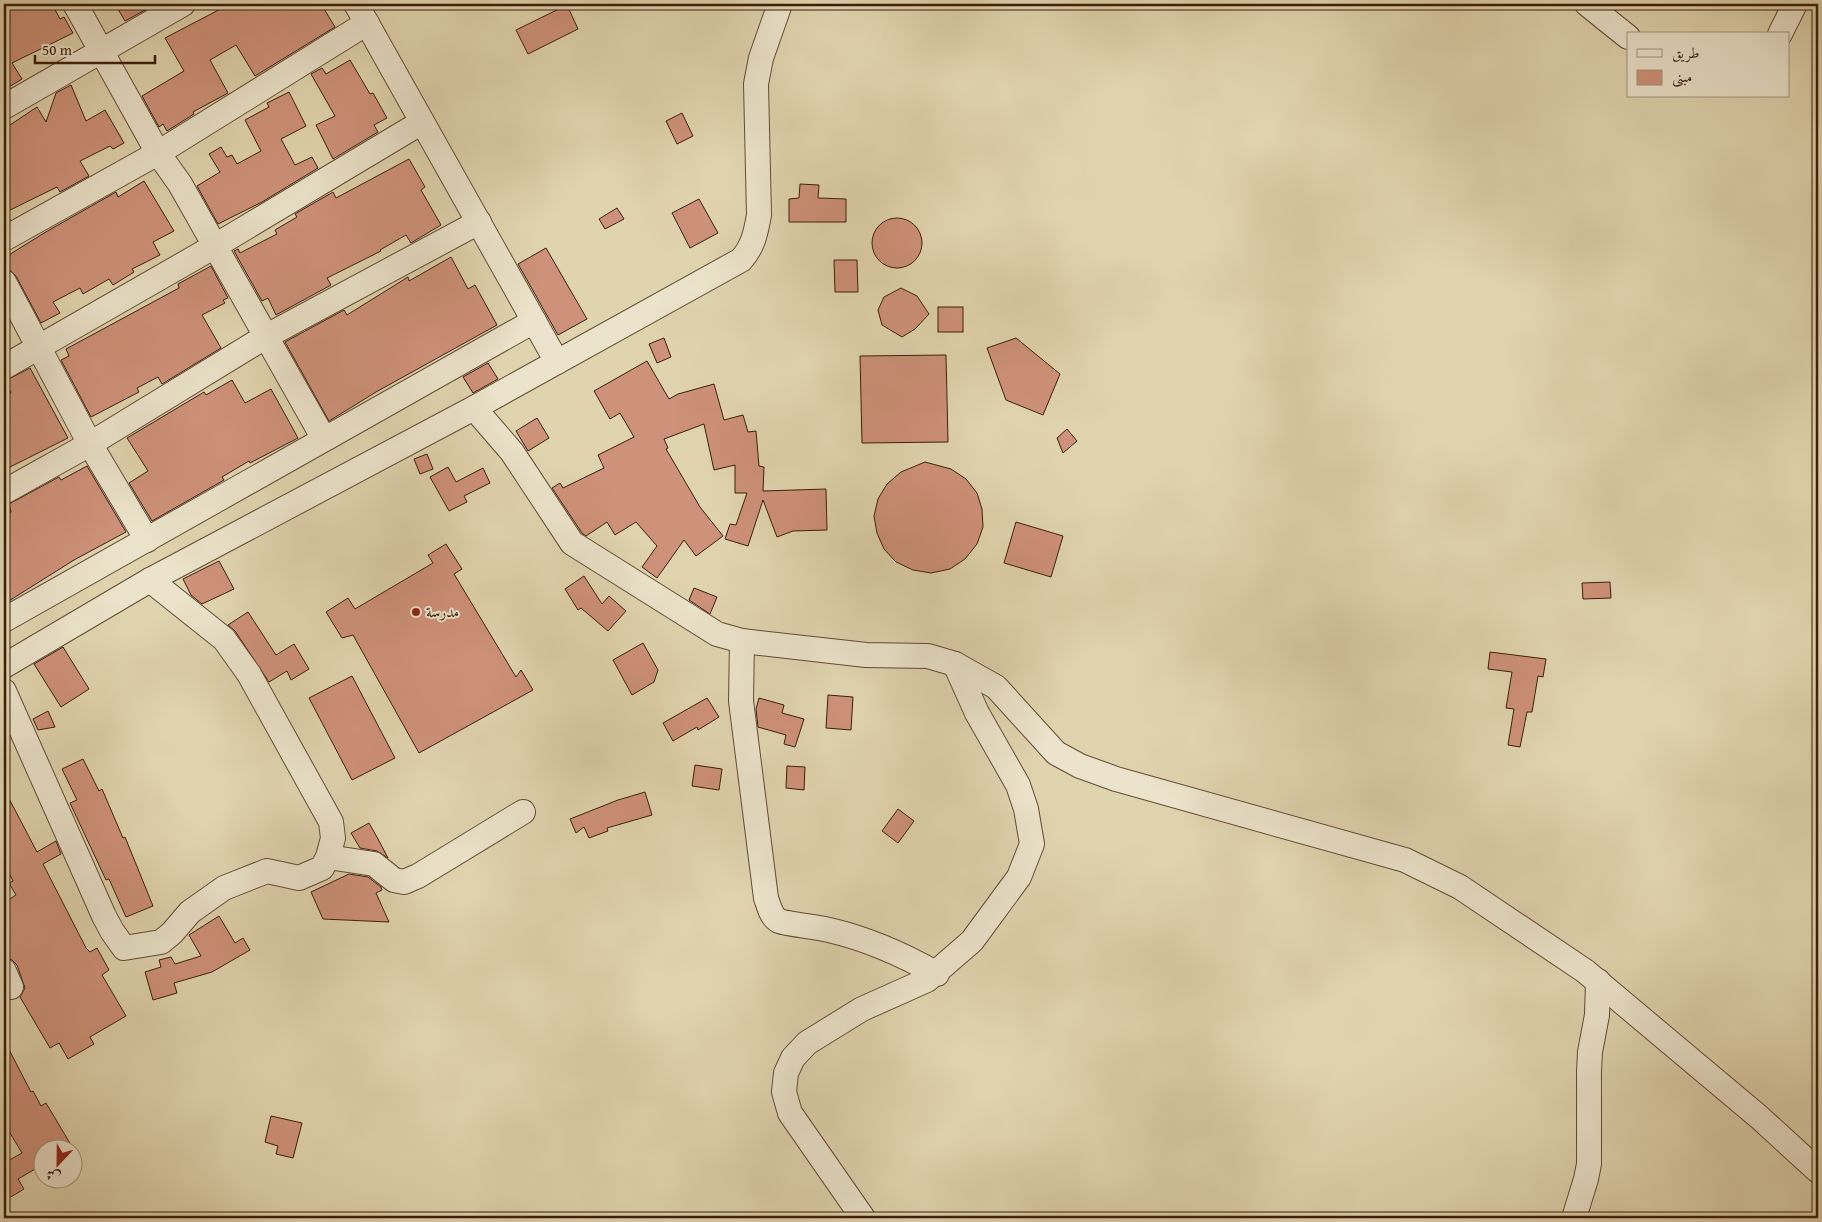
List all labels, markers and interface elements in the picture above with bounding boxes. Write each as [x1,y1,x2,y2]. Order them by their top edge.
scale bar [35,32,155,64]
legend [1627,32,1790,98]
text: 50 m [42,39,73,60]
text: طريق [1672,42,1699,63]
text: مبنى [1672,66,1692,88]
place label: مدرسة [426,601,459,622]
marker: مدرسة [410,606,422,618]
north arrow [32,1140,82,1190]
text: ش [43,1164,63,1188]

